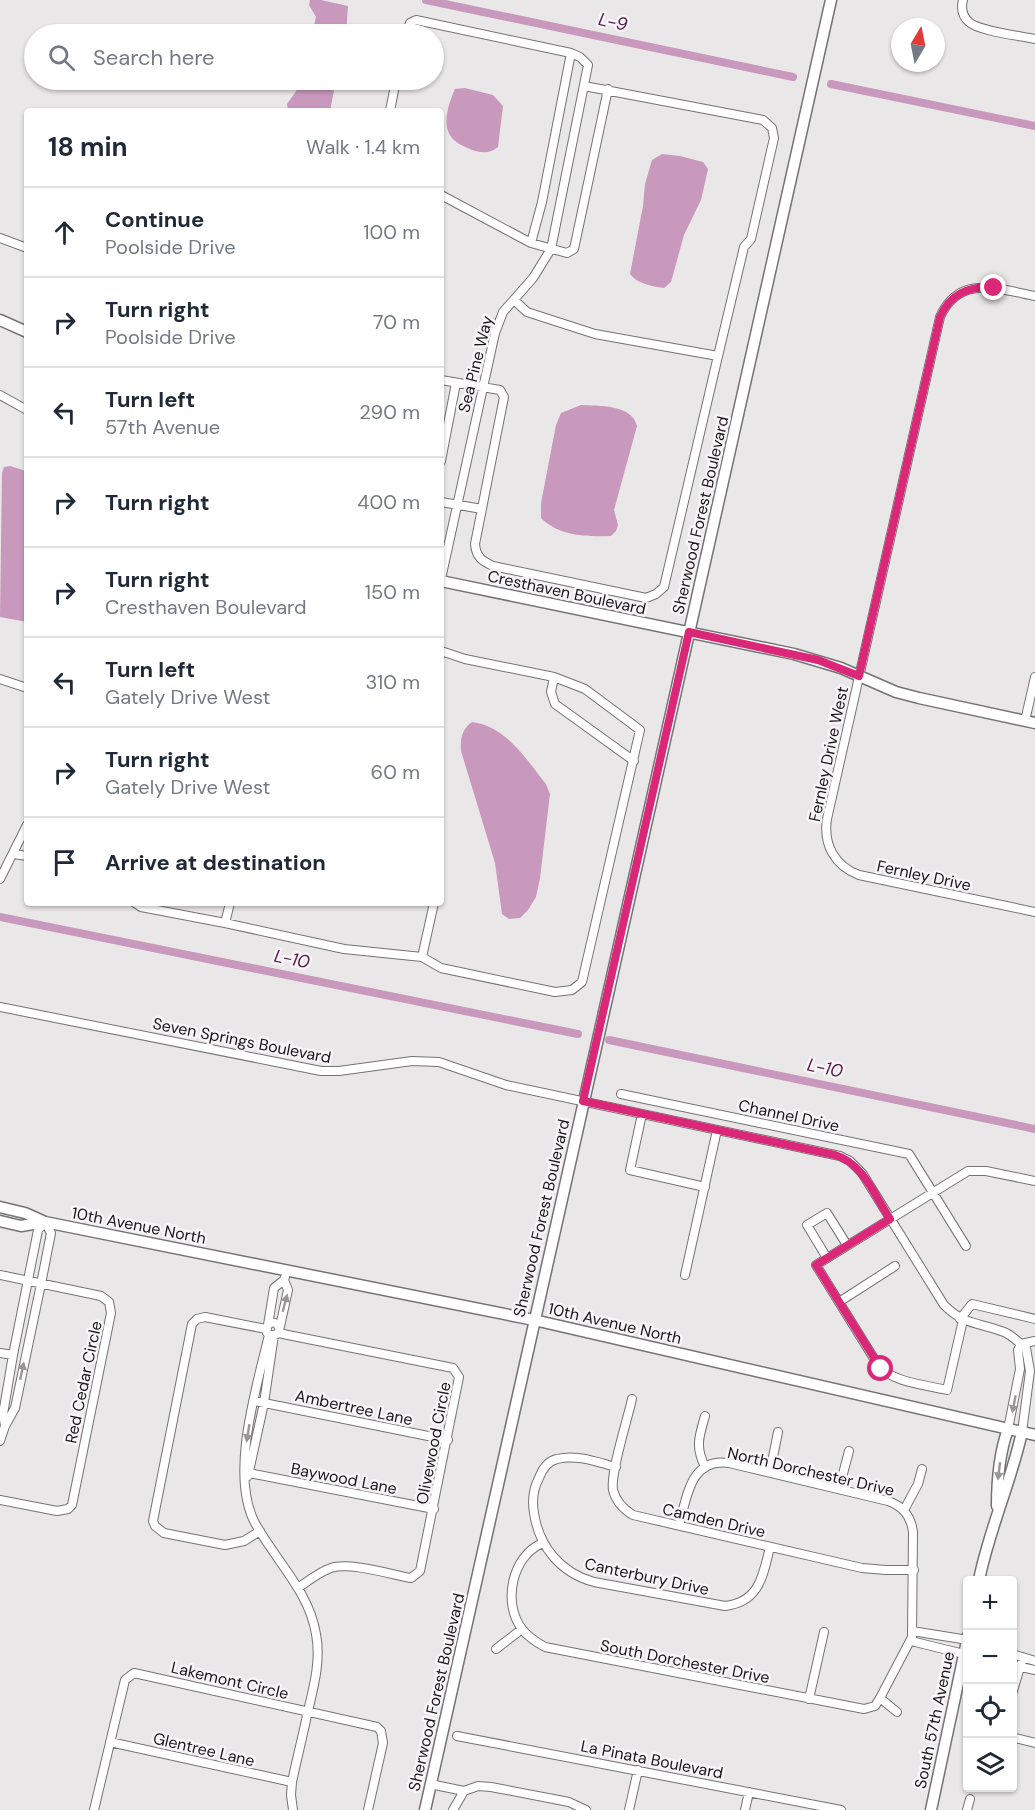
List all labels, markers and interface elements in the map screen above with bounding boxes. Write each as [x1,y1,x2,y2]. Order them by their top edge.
water label: L-9 [596,7,630,37]
north arrow [891,18,945,72]
search box [24,24,444,90]
icon: search [45,41,78,74]
text: Search here [93,43,214,72]
text: 18 min [48,130,128,164]
text: Walk · 1.4 km [306,134,420,160]
text: Continue [105,205,204,234]
icon: ahead [48,216,81,249]
text: 100 m [363,219,420,245]
text: Poolside Drive [105,234,236,260]
route end [980,274,1006,300]
text: Turn right [105,295,210,324]
icon: right [48,306,81,339]
text: 70 m [373,309,420,335]
street label: Sea Pine Way [453,313,498,415]
text: Poolside Drive [105,324,236,350]
text: Turn left [105,385,195,414]
icon: left [48,396,81,429]
text: 290 m [359,399,420,425]
text: 57th Avenue [105,414,220,440]
street label: Sherwood Forest Boulevard [668,414,733,616]
icon: right [48,486,81,519]
text: Turn right [105,488,210,517]
text: 400 m [357,489,420,515]
text: Turn right [105,565,210,594]
street label: Cresthaven Boulevard [486,565,648,620]
icon: right [48,576,81,609]
text: 150 m [365,579,420,605]
text: Cresthaven Boulevard [105,594,307,620]
text: Turn left [105,655,195,684]
icon: left [48,666,81,699]
text: 310 m [365,669,420,695]
text: Gately Drive West [105,684,270,710]
street label: Fernley Drive West [804,685,853,824]
text: Turn right [105,745,210,774]
icon: right [48,756,81,789]
text: 60 m [371,759,420,785]
text: Gately Drive West [105,774,270,800]
icon: arrive [48,846,81,879]
text: Arrive at destination [105,848,326,877]
street label: Fernley Drive [875,855,973,896]
water label: L-10 [272,944,312,974]
street label: Seven Springs Boulevard [151,1013,333,1068]
water label: L-10 [805,1053,845,1083]
street label: Channel Drive [737,1095,841,1136]
street label: Sherwood Forest Boulevard [509,1117,574,1319]
street label: 10th Avenue North [70,1202,208,1249]
one-way arrow [281,1294,290,1312]
street label: 10th Avenue North [546,1298,684,1349]
street label: Red Cedar Circle [60,1319,107,1445]
route start [867,1355,893,1381]
one-way arrow [18,1362,28,1380]
street label: Olivewood Circle [411,1380,456,1506]
street label: Ambertree Lane [293,1385,415,1430]
one-way arrow [1009,1394,1018,1413]
one-way arrow [243,1423,252,1442]
street label: North Dorchester Drive [725,1442,896,1501]
street label: Baywood Lane [289,1458,399,1499]
one-way arrow [994,1462,1003,1481]
street label: Camden Drive [660,1498,767,1543]
street label: Canterbury Drive [583,1553,711,1600]
map controls [963,1576,1017,1792]
button: + [963,1576,1017,1630]
street label: Sherwood Forest Boulevard [404,1591,469,1793]
button: − [963,1630,1017,1684]
street label: South Dorchester Drive [598,1635,771,1688]
street label: South 57th Avenue [910,1650,959,1791]
street label: Lakemont Circle [169,1657,291,1704]
button: locate [963,1684,1017,1738]
street label: Glentree Lane [151,1728,257,1771]
street label: La Pinata Boulevard [579,1735,725,1784]
button: layers [963,1738,1017,1792]

